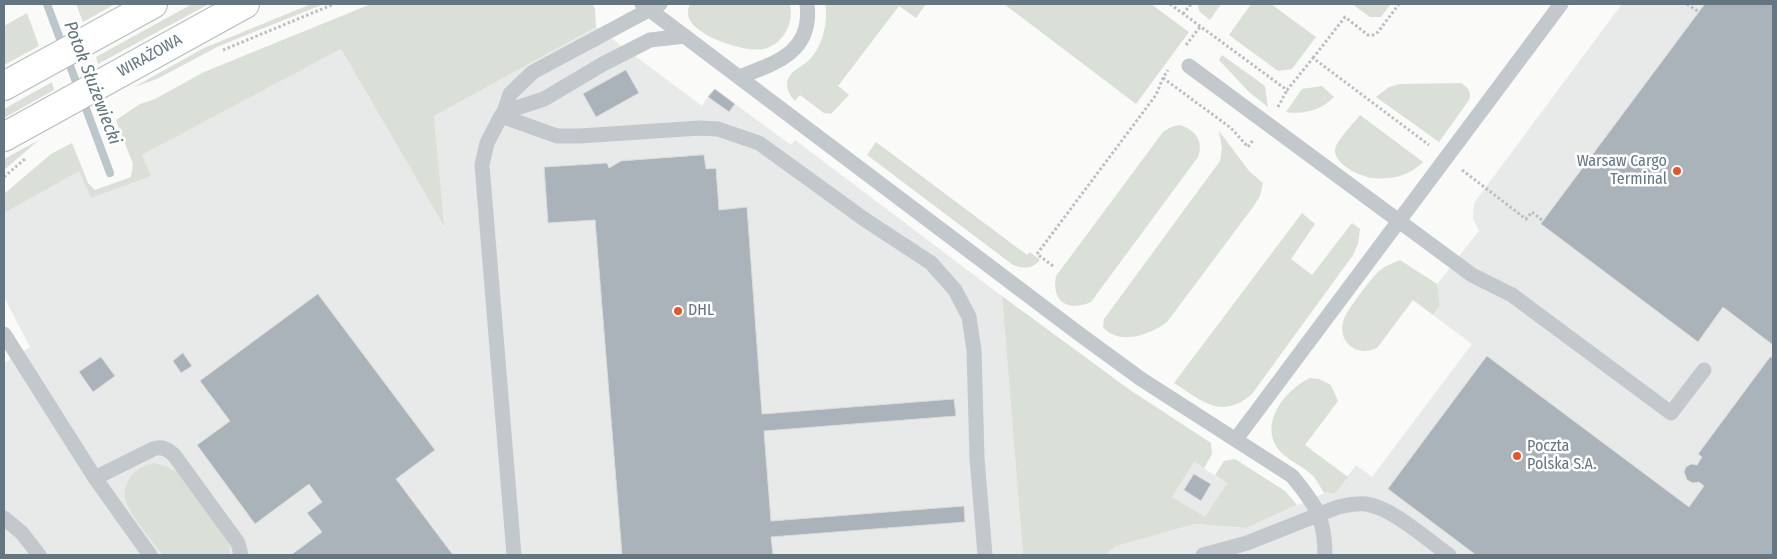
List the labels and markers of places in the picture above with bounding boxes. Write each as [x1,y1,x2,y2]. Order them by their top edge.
place label: Warsaw Cargo Terminal [1577,152,1667,190]
marker: Warsaw Cargo Terminal [1671,165,1683,177]
place label: DHL [688,301,714,321]
marker: DHL [672,305,684,317]
place label: Poczta Polska S.A. [1527,437,1596,475]
marker: Poczta Polska S.A. [1511,450,1523,462]

